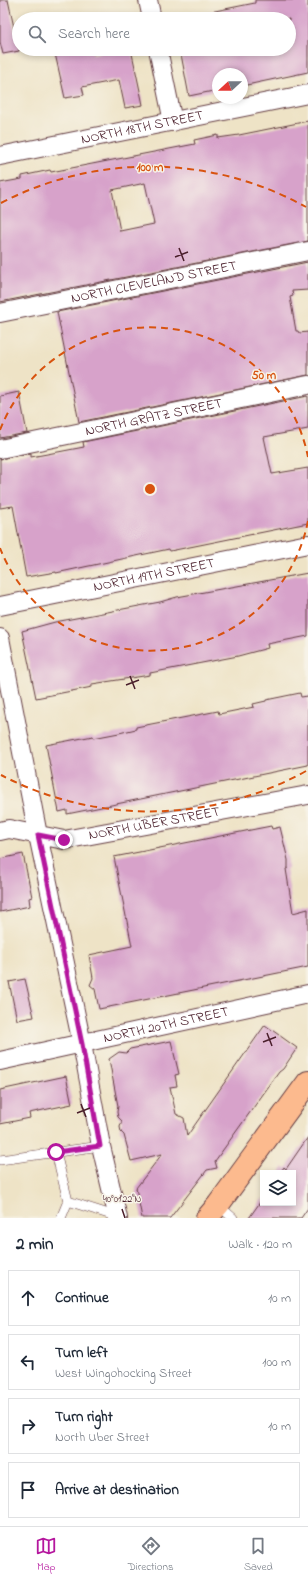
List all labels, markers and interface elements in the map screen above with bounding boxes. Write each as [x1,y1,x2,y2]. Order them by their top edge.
search box [12,12,296,56]
icon: search [26,23,48,45]
text: Search here [58,23,130,45]
north arrow [212,68,248,104]
street label: NORTH 18TH STREET [79,105,205,150]
text: 100 m [137,159,164,177]
street label: NORTH CLEVELAND STREET [69,255,239,309]
text: 50 m [252,367,277,385]
street label: NORTH GRATZ STREET [83,393,224,442]
centre of rings [143,482,157,496]
street label: NORTH 19TH STREET [91,553,216,597]
street label: NORTH UBER STREET [87,801,221,846]
route end [55,831,73,849]
street label: NORTH 20TH STREET [101,1001,231,1049]
route start [47,1143,65,1161]
map controls [260,1170,296,1206]
button: layers [260,1170,296,1206]
text: 40°01'22"N [103,1192,142,1207]
text: 2 min [16,1232,53,1257]
text: Walk · 120 m [228,1235,292,1254]
icon: ahead [17,1287,39,1309]
text: Continue [55,1287,109,1309]
text: 10 m [268,1289,291,1308]
text: Turn left [55,1342,108,1364]
icon: left [17,1351,39,1373]
text: 100 m [262,1353,291,1372]
text: West Wingohocking Street [55,1364,192,1383]
text: Turn right [55,1406,113,1428]
icon: right [17,1415,39,1437]
text: 10 m [268,1417,291,1436]
text: North Uber Street [55,1428,149,1447]
icon: arrive [17,1479,39,1501]
text: Arrive at destination [55,1479,179,1501]
tab: Map [35,1535,57,1575]
tab: Directions [128,1535,174,1575]
tab: Saved [244,1535,273,1575]

